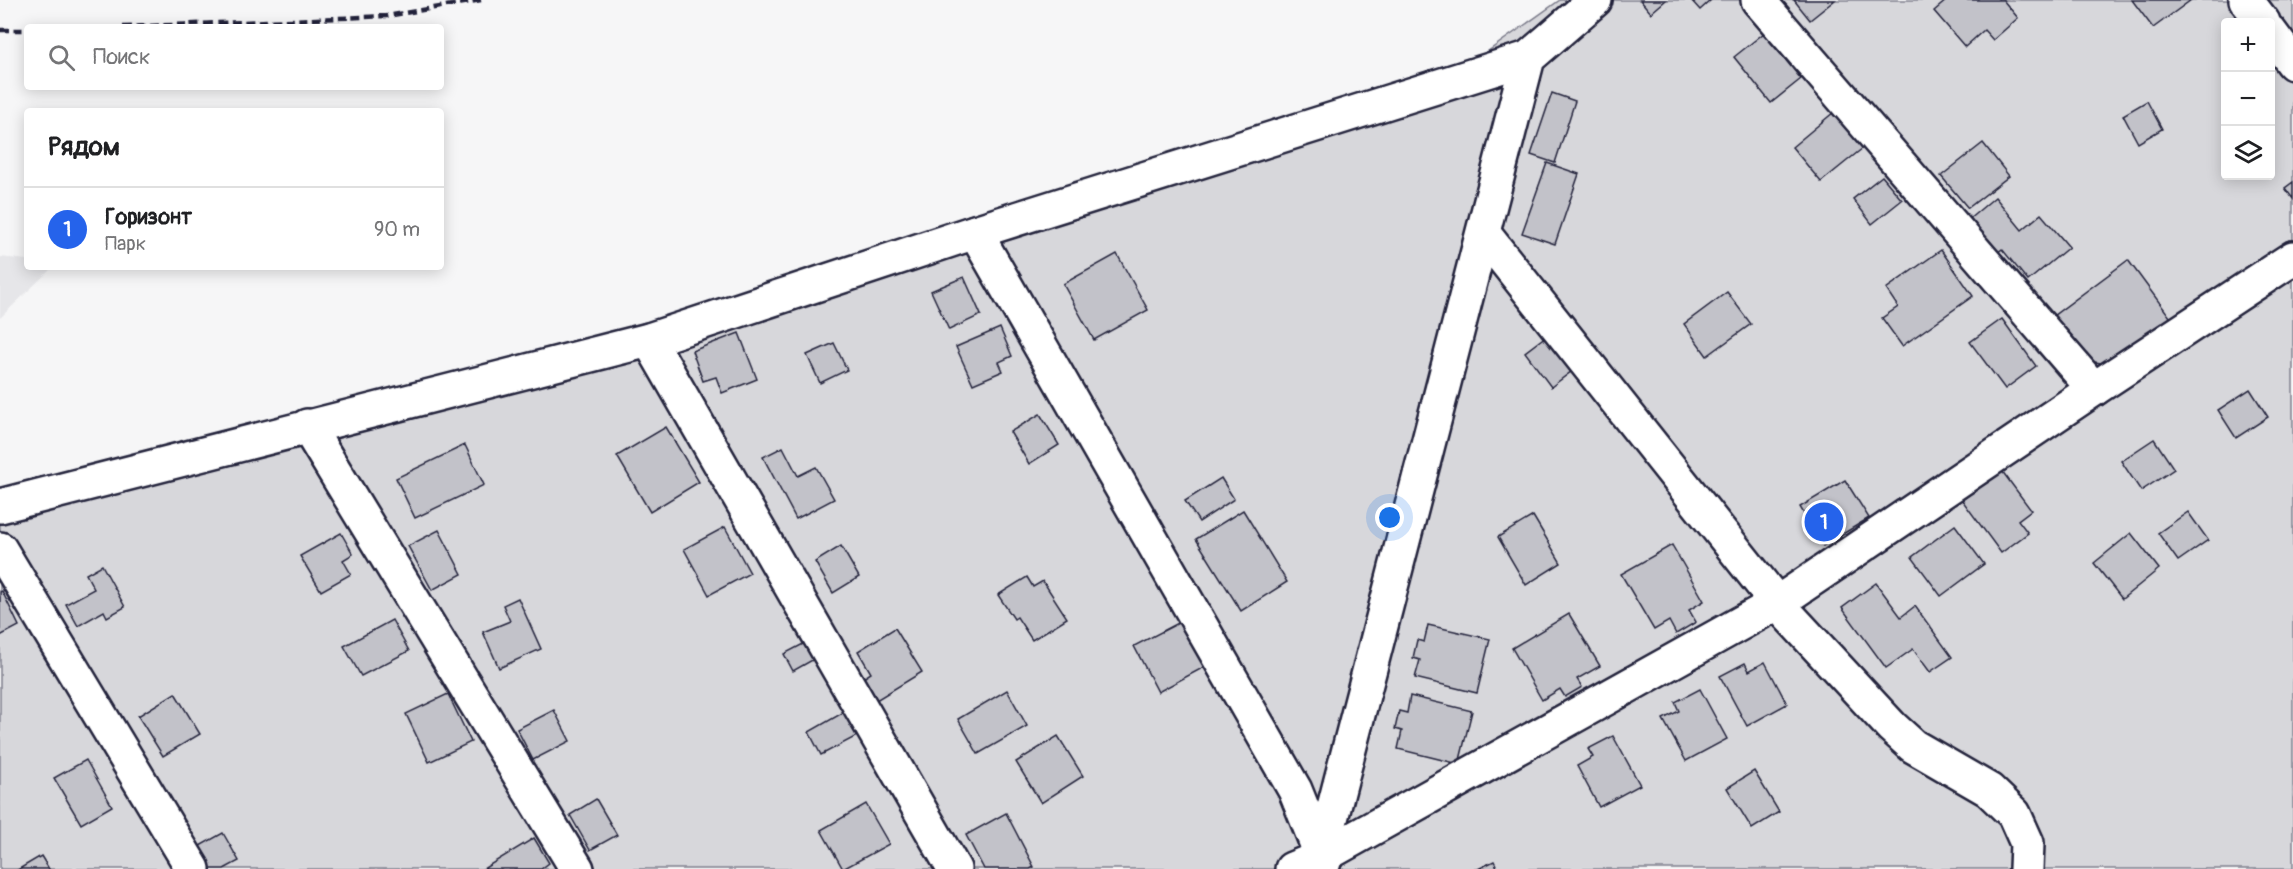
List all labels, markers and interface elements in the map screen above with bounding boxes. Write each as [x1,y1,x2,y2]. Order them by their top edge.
map controls [2221,18,2275,180]
button: + [2221,18,2275,72]
search box [24,24,444,90]
icon: search [45,41,78,74]
text: Поиск [93,43,150,71]
button: − [2221,72,2275,126]
button: layers [2221,126,2275,180]
text: Рядом [48,131,120,163]
text: Горизонт [105,203,192,231]
text: 1 [64,217,71,242]
text: 90 m [374,217,420,242]
text: Парк [105,231,146,256]
pin: 1 [1804,500,1844,544]
your location [1375,503,1404,532]

